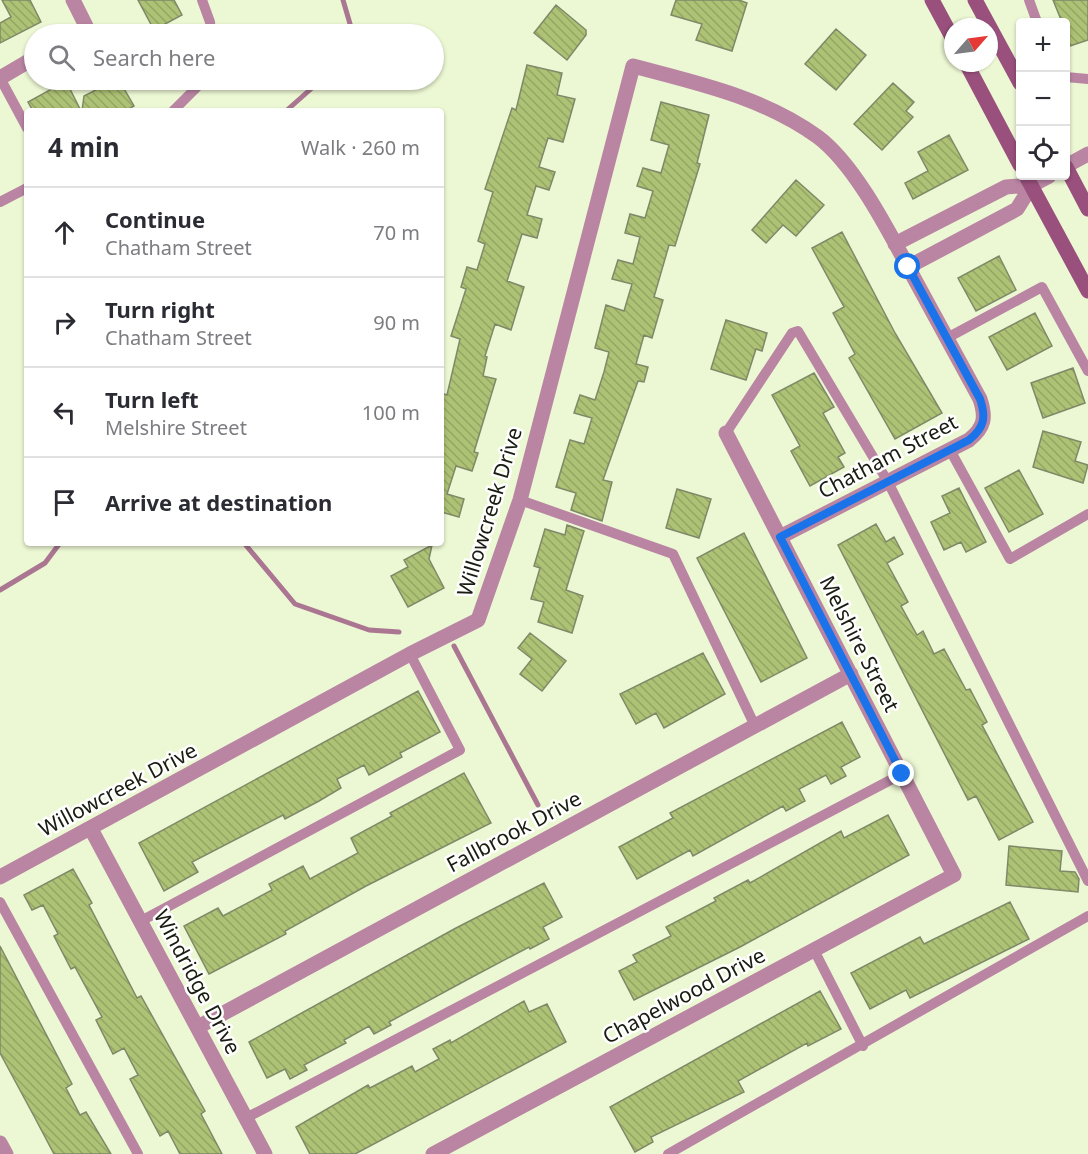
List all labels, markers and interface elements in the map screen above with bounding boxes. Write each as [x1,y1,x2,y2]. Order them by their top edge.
north arrow [944,18,998,72]
map controls [1016,18,1070,180]
button: + [1016,18,1070,72]
search box [24,24,444,90]
icon: search [45,41,78,74]
text: Search here [93,42,215,72]
button: − [1016,72,1070,126]
button: locate [1016,126,1070,180]
text: 4 min [48,129,120,165]
text: Walk · 260 m [301,134,420,161]
text: Continue [105,204,205,234]
icon: ahead [48,216,81,249]
text: 70 m [373,219,420,246]
text: Chatham Street [105,234,252,261]
route start [894,253,920,279]
text: Turn right [105,294,215,324]
icon: right [48,306,81,339]
text: 90 m [373,309,420,336]
text: Chatham Street [105,324,252,351]
text: Turn left [105,384,199,414]
icon: left [48,396,81,429]
text: 100 m [362,399,420,426]
street label: Chatham Street [813,407,962,505]
text: Melshire Street [105,414,247,441]
street label: Willowcreek Drive [450,424,528,600]
icon: arrive [48,486,81,519]
text: Arrive at destination [105,487,332,517]
street label: Melshire Street [814,571,906,717]
street label: Willowcreek Drive [34,736,201,843]
route end [888,760,914,786]
street label: Fallbrook Drive [441,784,586,878]
street label: Windridge Drive [148,904,248,1059]
street label: Chapelwood Drive [597,940,770,1050]

